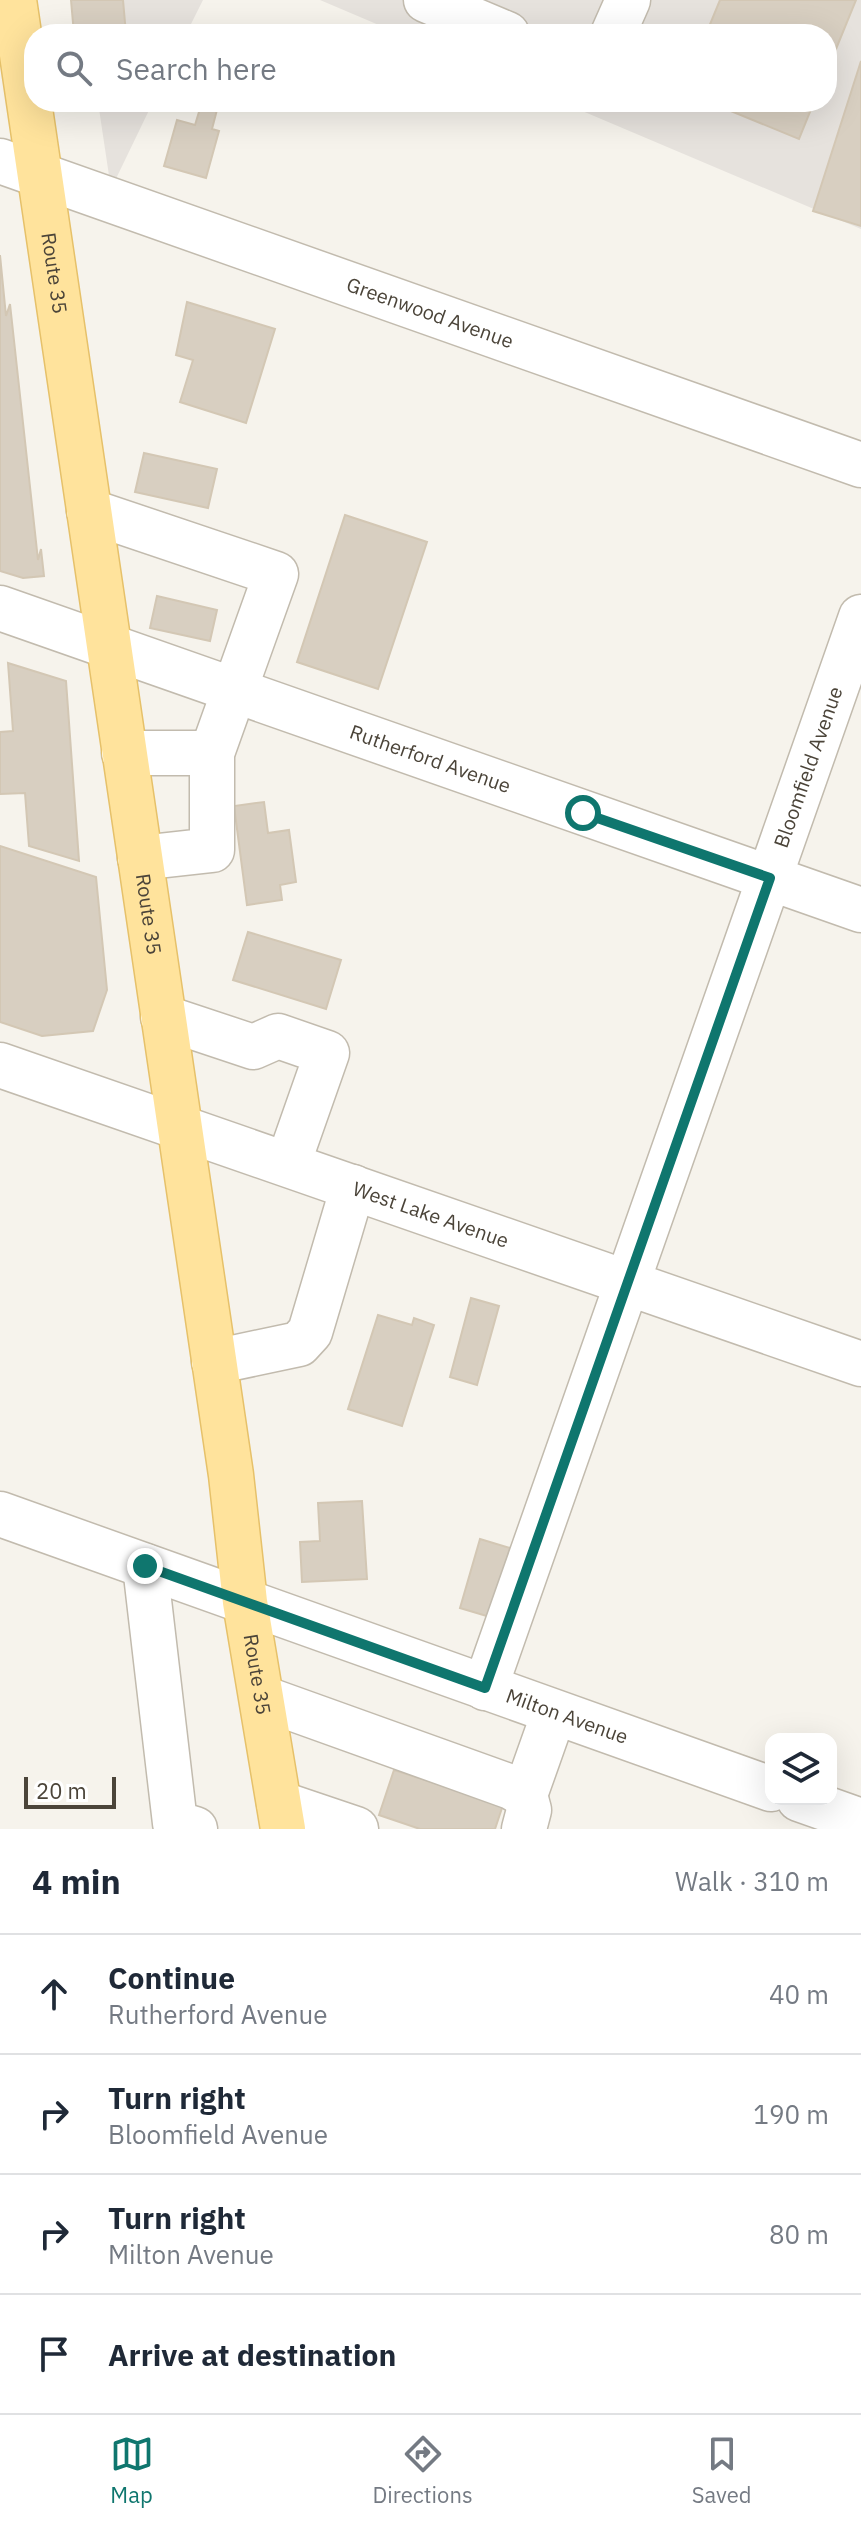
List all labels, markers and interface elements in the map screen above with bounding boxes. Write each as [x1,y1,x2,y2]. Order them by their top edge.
search box [24,24,837,112]
icon: search [52,46,96,90]
text: Search here [116,49,277,88]
street label: Route 35 [35,231,74,315]
street label: Greenwood Avenue [343,270,517,354]
street label: Bloomfield Avenue [767,683,849,851]
street label: Rutherford Avenue [346,718,515,799]
route start [565,795,601,831]
street label: Route 35 [130,872,168,956]
street label: West Lake Avenue [349,1175,513,1254]
route end [127,1548,163,1584]
street label: Route 35 [238,1632,278,1717]
street label: Milton Avenue [503,1682,632,1750]
map controls [765,1733,837,1805]
button: layers [765,1733,837,1805]
scale bar [24,1773,116,1809]
text: 20 m [36,1776,87,1805]
text: 4 min [32,1859,121,1903]
text: Walk · 310 m [675,1864,829,1898]
text: Continue [108,1958,235,1997]
icon: ahead [32,1972,76,2016]
text: 40 m [769,1977,829,2011]
text: Rutherford Avenue [108,1997,328,2031]
text: Turn right [108,2078,246,2117]
icon: right [32,2092,76,2136]
text: 190 m [753,2097,829,2131]
text: Bloomfield Avenue [108,2117,328,2151]
text: Turn right [108,2198,246,2237]
icon: right [32,2212,76,2256]
text: 80 m [769,2217,829,2251]
text: Milton Avenue [108,2237,274,2271]
icon: arrive [32,2332,76,2376]
text: Arrive at destination [108,2335,396,2374]
tab: Map [110,2432,154,2509]
tab: Directions [373,2432,473,2509]
tab: Saved [692,2432,751,2509]

